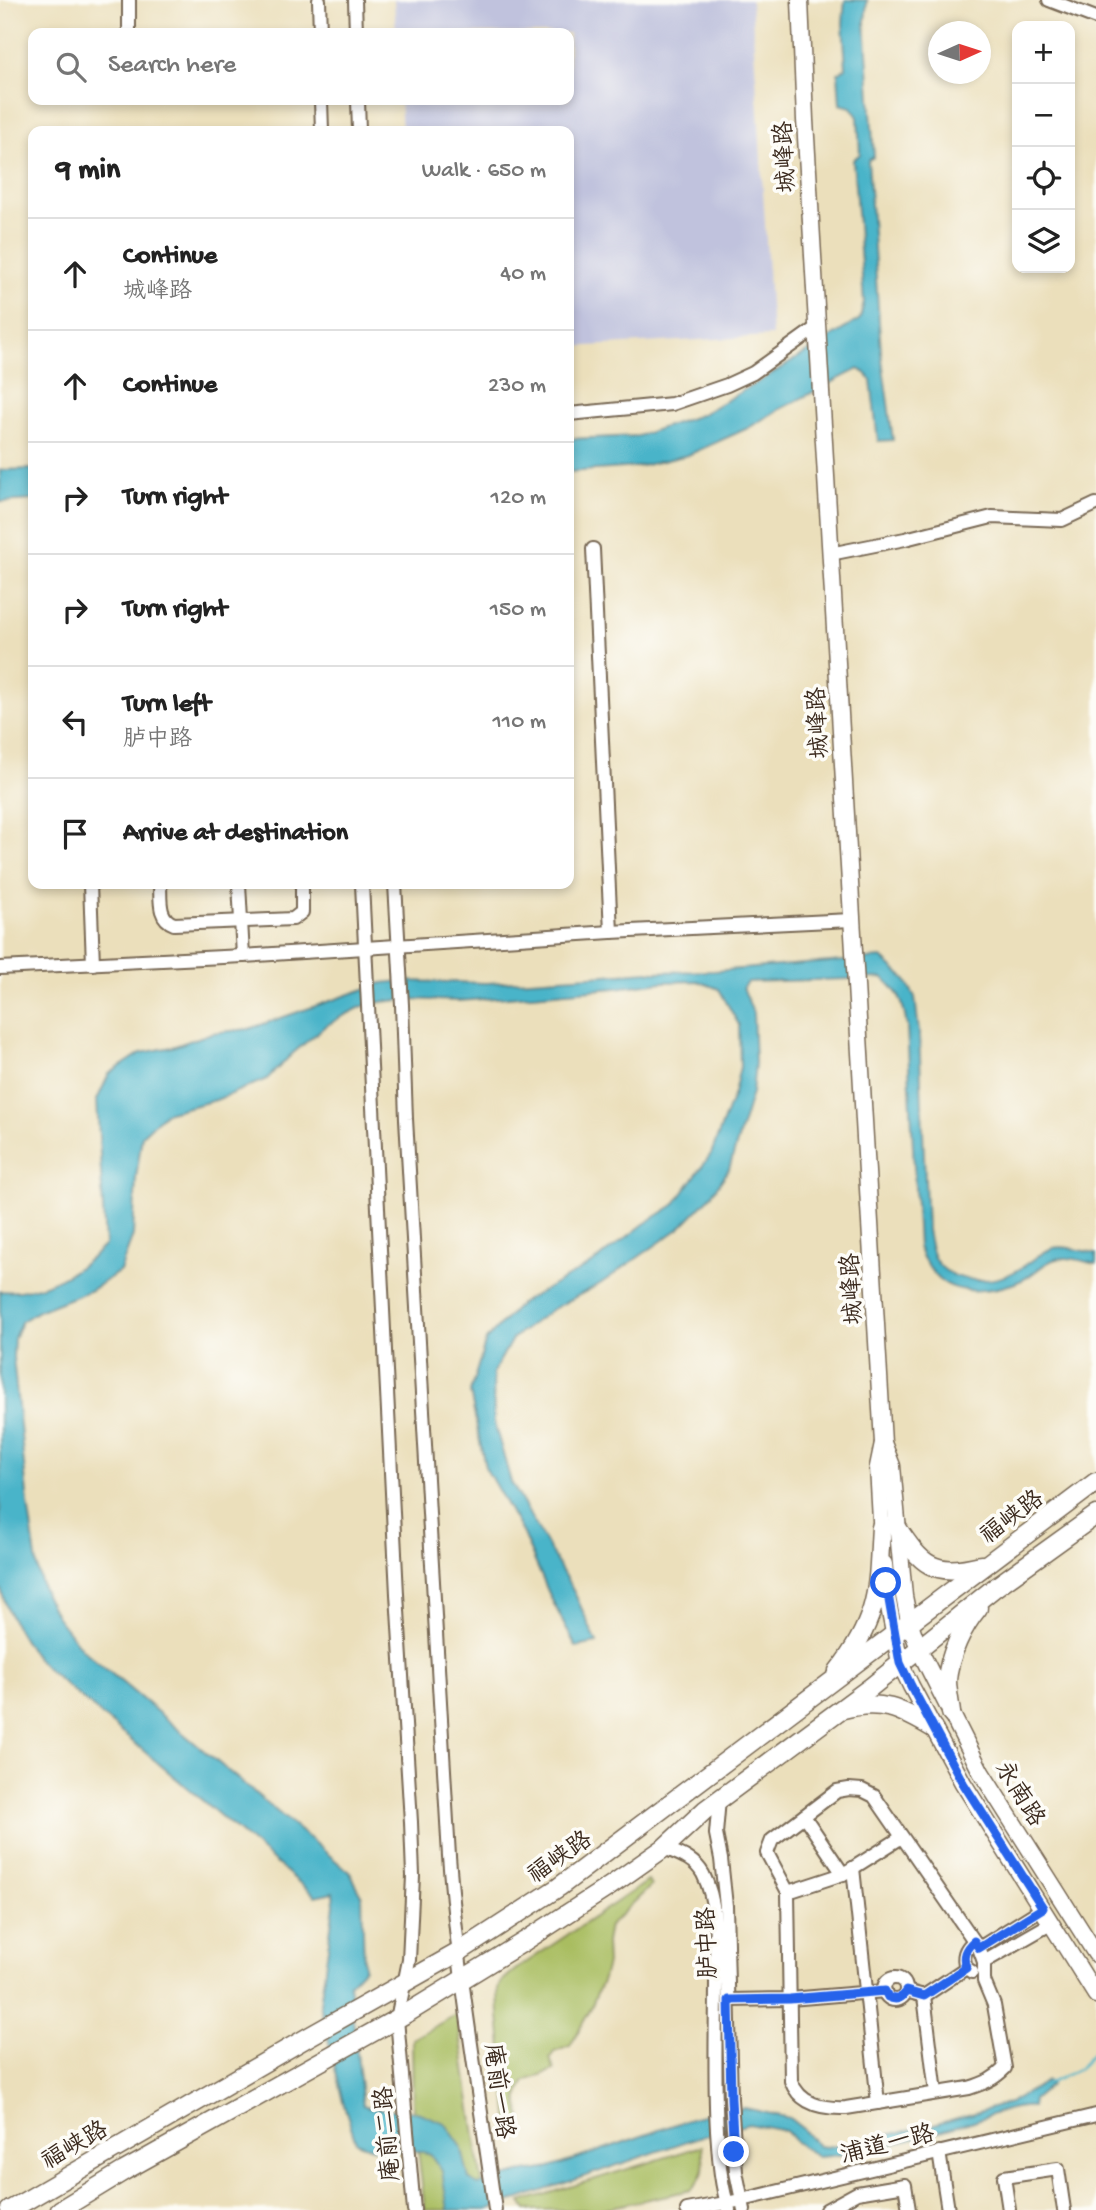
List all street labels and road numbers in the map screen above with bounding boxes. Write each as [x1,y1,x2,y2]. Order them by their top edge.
street label: 城峰路 [769,120,804,194]
street label: 城峰路 [802,686,837,760]
street label: 城峰路 [836,1252,871,1326]
street label: 福峡路 [974,1484,1051,1552]
street label: 永南路 [987,1756,1051,1833]
street label: 福峡路 [522,1825,599,1891]
street label: 胪中路 [692,1906,725,1979]
street label: 庵前一路 [475,2042,520,2141]
street label: 庵前二路 [369,2085,408,2183]
street label: 福峡路 [36,2115,114,2178]
street label: 浦道一路 [837,2119,938,2172]

